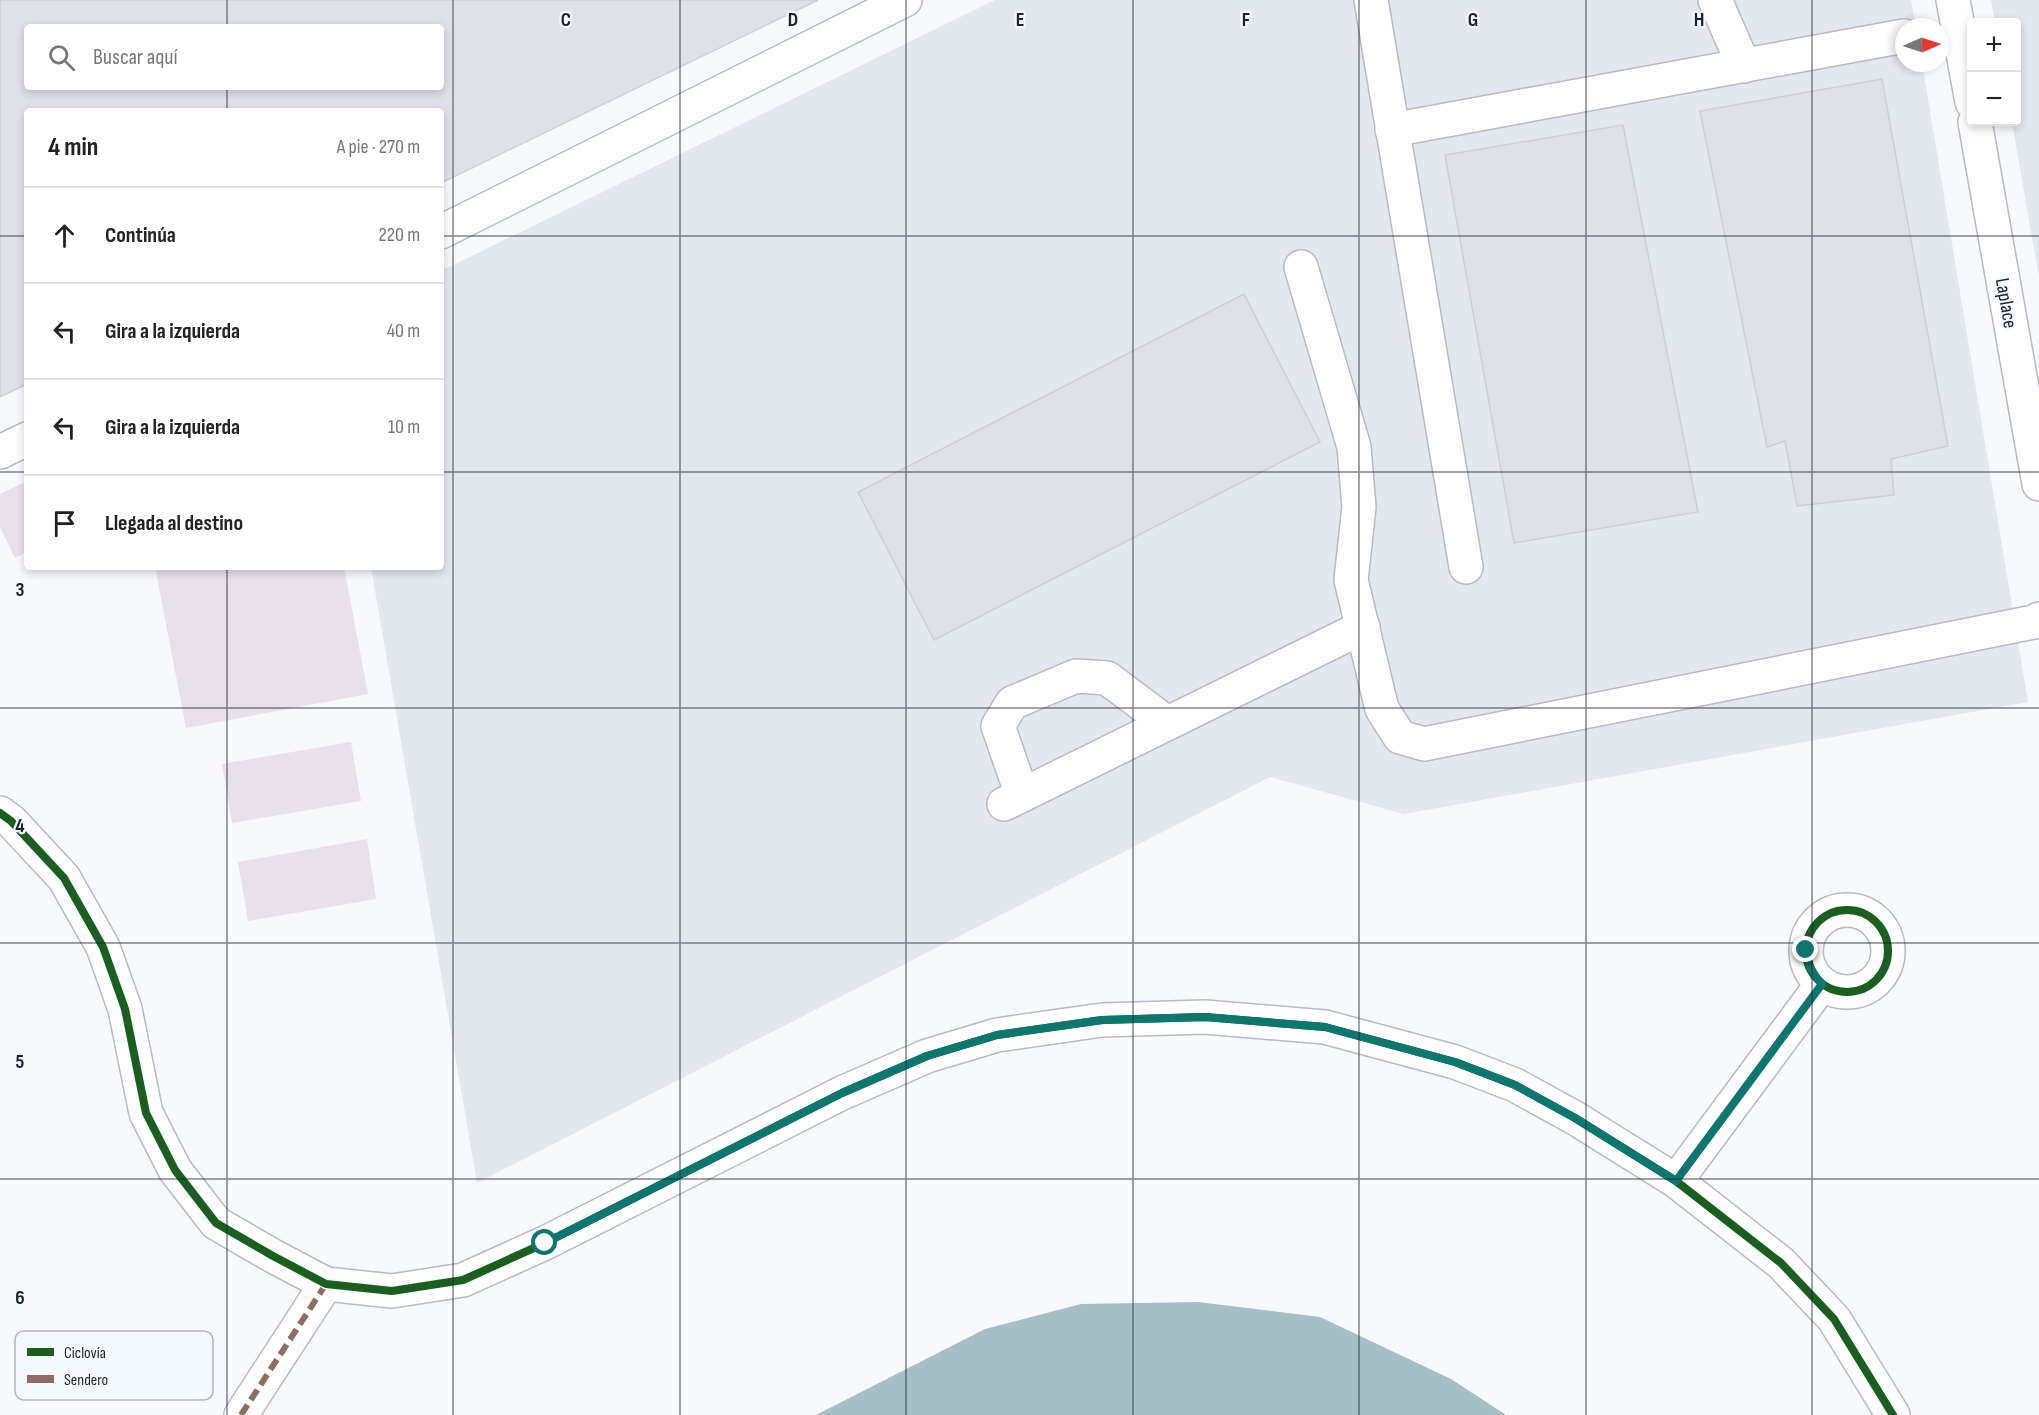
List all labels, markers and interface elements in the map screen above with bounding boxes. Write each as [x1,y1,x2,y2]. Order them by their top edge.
text: C [561,8,571,32]
text: D [788,8,798,32]
text: E [1016,8,1024,32]
text: F [1242,8,1250,32]
text: G [1468,8,1478,32]
text: H [1694,8,1704,32]
north arrow [1895,18,1949,72]
map controls [1967,18,2021,126]
button: + [1967,18,2021,72]
search box [24,24,444,90]
icon: search [45,41,78,74]
text: Buscar aquí [93,44,178,71]
button: − [1967,72,2021,126]
text: 4 min [48,132,98,163]
text: A pie · 270 m [337,135,420,159]
icon: ahead [48,219,81,252]
text: Continúa [105,222,176,249]
text: 220 m [379,223,420,247]
street label: Laplace [1990,276,2022,330]
icon: left [48,315,81,348]
text: Gira a la izquierda [105,318,240,345]
text: 40 m [387,319,420,343]
icon: left [48,411,81,444]
text: Gira a la izquierda [105,414,240,441]
text: 10 m [388,415,420,439]
icon: arrive [48,507,81,540]
text: Llegada al destino [105,510,243,537]
text: 3 [16,578,25,602]
text: 4 [15,814,25,838]
route end [1792,936,1818,962]
text: 5 [16,1050,25,1074]
route start [531,1229,557,1255]
text: 6 [15,1286,25,1310]
legend [15,1331,213,1400]
text: Ciclovía [64,1344,106,1363]
text: Sendero [64,1371,108,1390]

